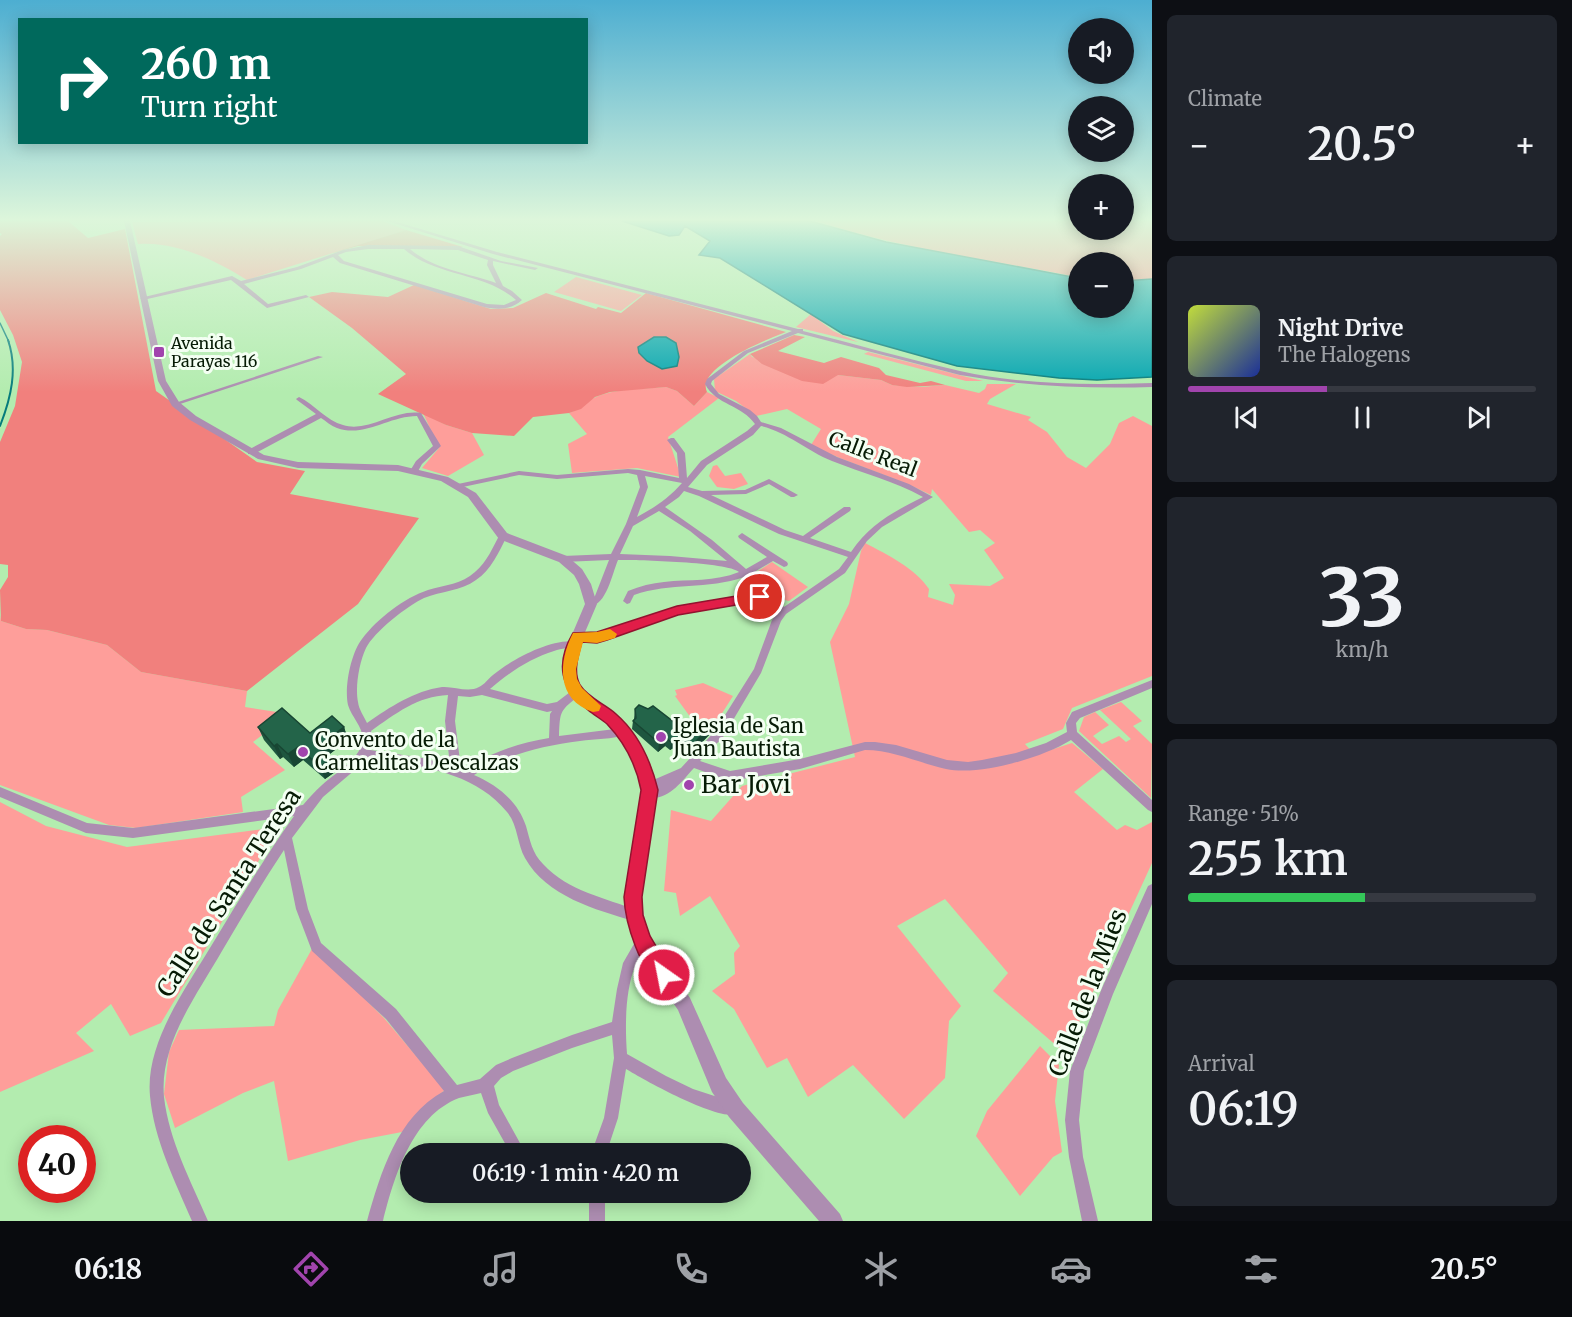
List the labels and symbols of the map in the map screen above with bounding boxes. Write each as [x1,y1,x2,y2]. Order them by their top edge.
place label: Avenida Parayas 116 [170,333,258,371]
marker: Avenida Parayas 116 [152,345,166,359]
street label: Calle Real [825,425,921,482]
pin [734,571,785,622]
place label: Iglesia de San Juan Bautista [672,713,804,761]
place label: Convento de la Carmelitas Descalzas [315,727,519,775]
marker: Iglesia de San Juan Bautista [654,730,668,744]
marker: Convento de la Carmelitas Descalzas [296,745,310,759]
place label: Bar Jovi [701,769,791,800]
marker: Bar Jovi [682,778,696,792]
street label: Calle de Santa Teresa [150,783,308,1003]
street label: Calle de la Mies [1041,905,1134,1081]
position arrow [632,943,696,1007]
speed limit sign: 40 [18,1125,96,1203]

